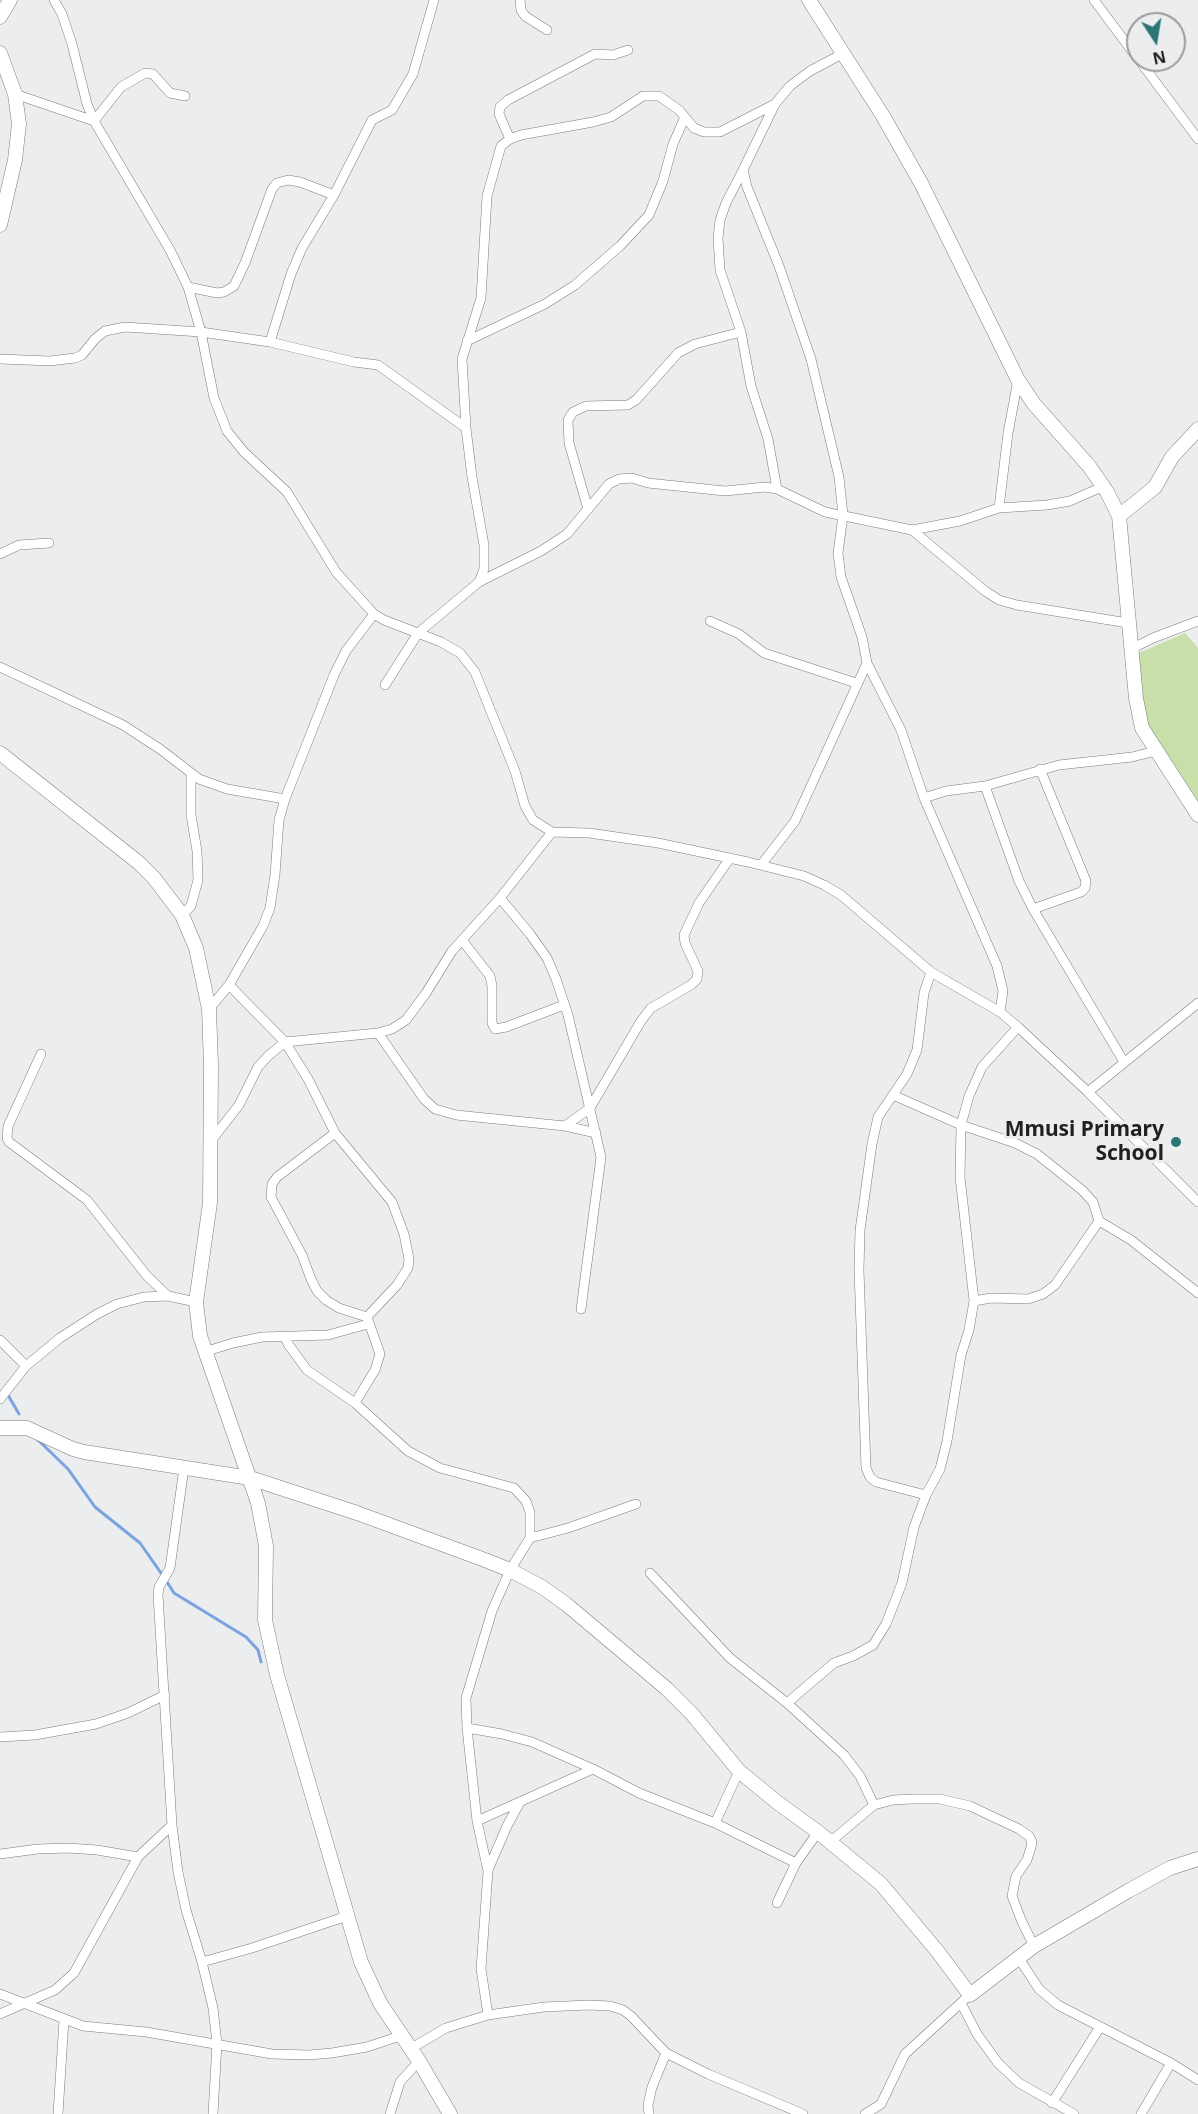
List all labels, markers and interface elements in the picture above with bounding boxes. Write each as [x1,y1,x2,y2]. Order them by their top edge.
north arrow [1126,12,1186,72]
text: N [1151,46,1168,70]
place label: Mmusi Primary School [1005,1117,1164,1167]
marker: Mmusi Primary School [1169,1135,1183,1149]

